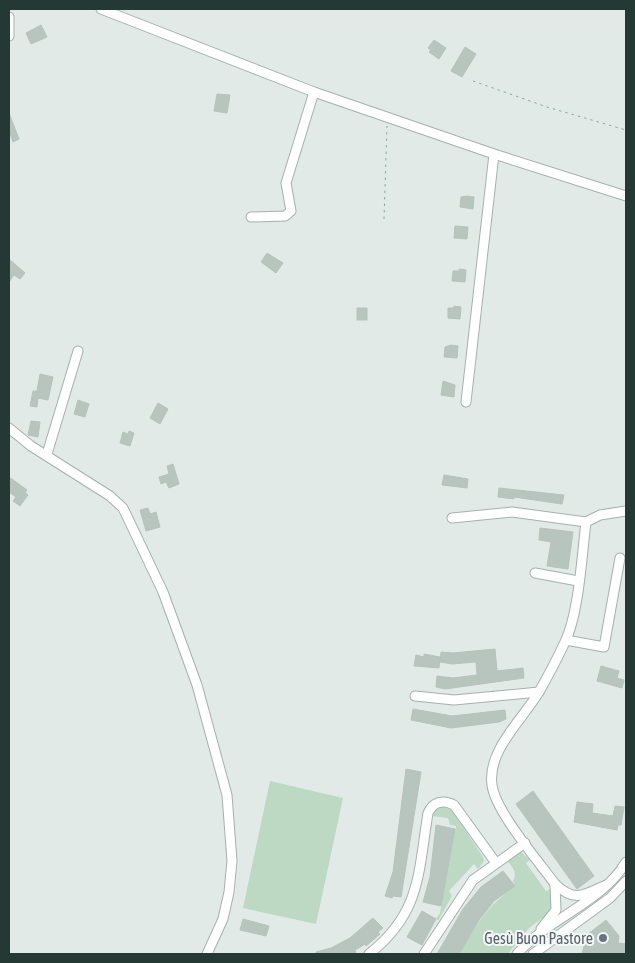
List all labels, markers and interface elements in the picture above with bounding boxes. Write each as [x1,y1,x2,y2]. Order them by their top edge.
place label: Gesù Buon Pastore [484,929,593,947]
marker: Gesù Buon Pastore [597,932,609,944]

